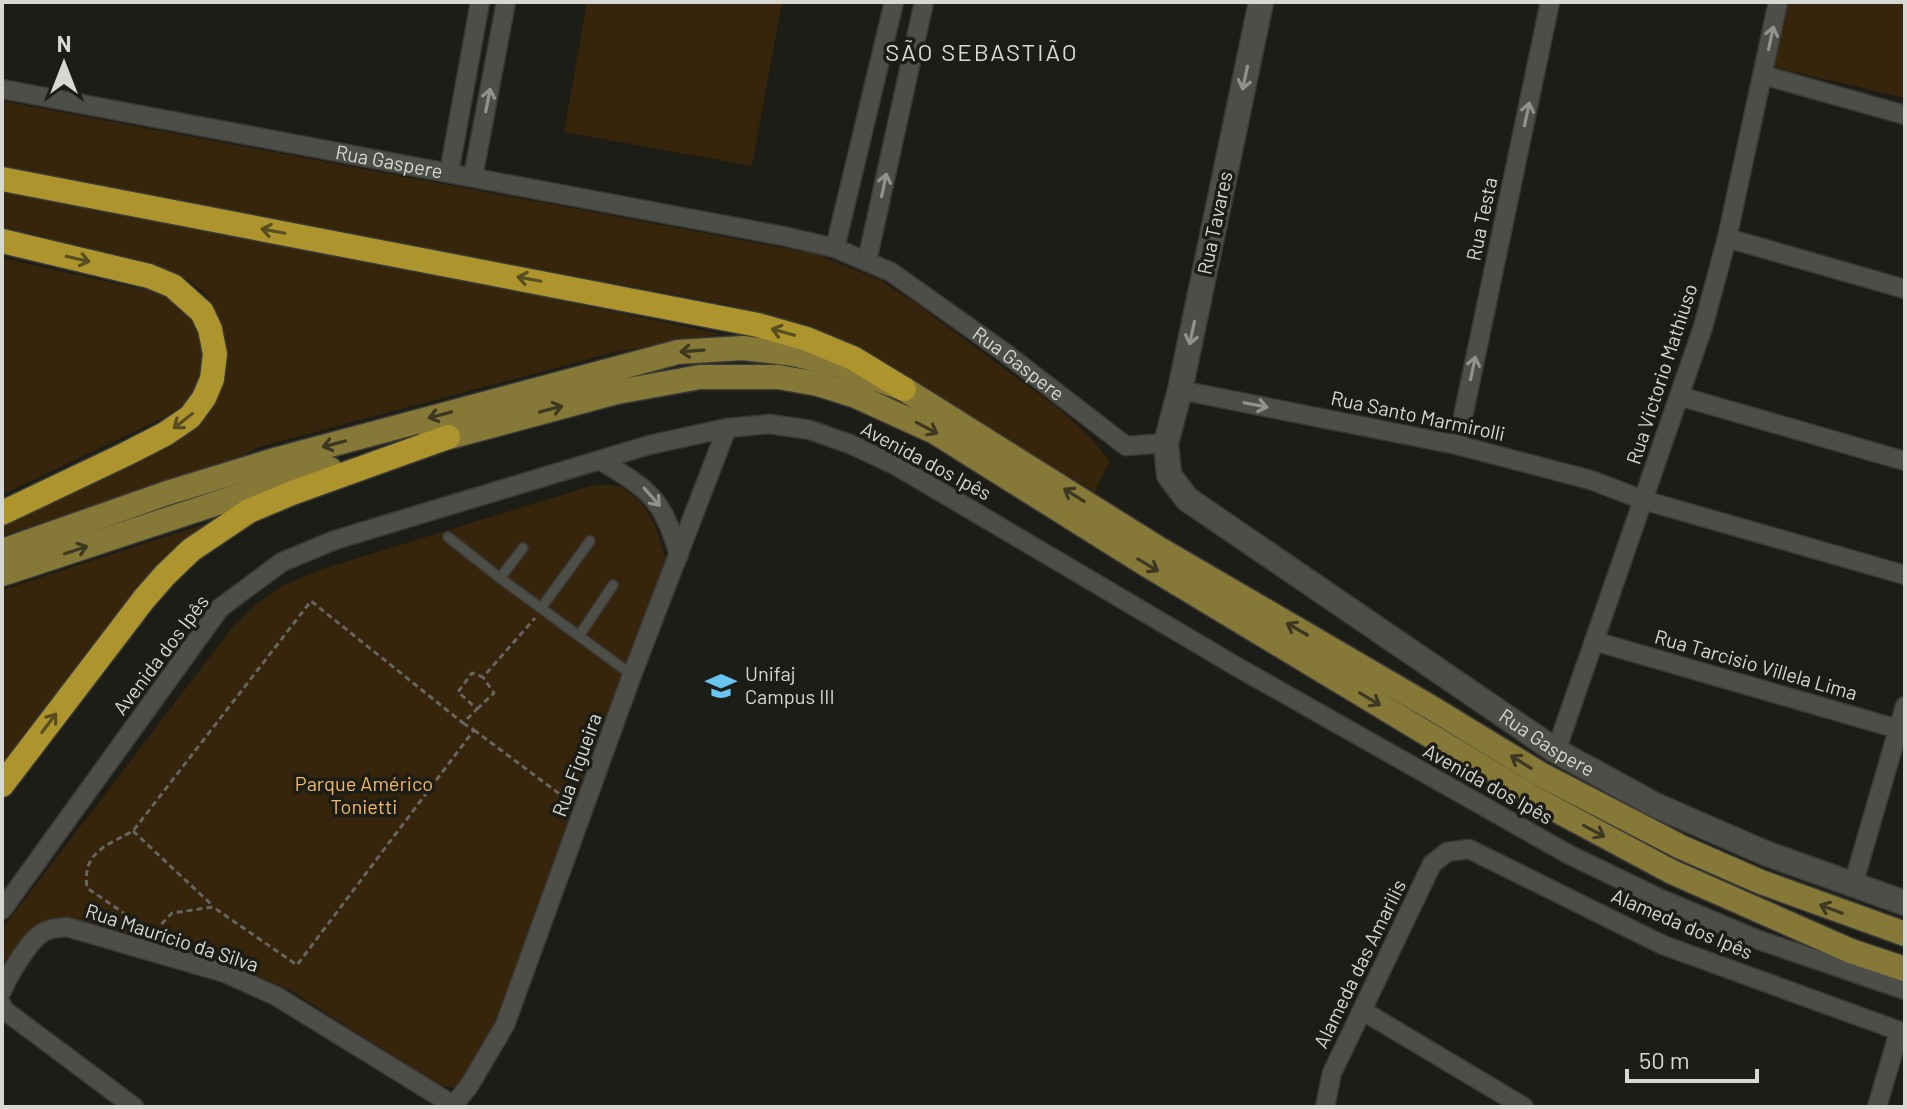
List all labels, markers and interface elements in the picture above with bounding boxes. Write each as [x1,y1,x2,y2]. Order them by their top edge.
north arrow [24,24,104,104]
one-way arrow [1764,26,1779,52]
text: N [57,30,71,56]
district label: SÃO SEBASTIÃO [885,37,1079,66]
one-way arrow [1237,65,1252,91]
one-way arrow [481,88,496,114]
one-way arrow [1520,102,1535,127]
street label: Rua Gaspere [334,139,445,183]
street label: Rua Tavares [1191,169,1237,277]
one-way arrow [877,172,892,198]
street label: Rua Testa [1460,175,1502,263]
one-way arrow [261,222,287,237]
one-way arrow [65,252,90,267]
one-way arrow [517,271,542,286]
street label: Rua Victorio Mathiuso [1621,280,1702,467]
one-way arrow [1183,320,1198,345]
street label: Rua Gaspere [968,321,1070,405]
one-way arrow [771,324,797,339]
one-way arrow [679,344,706,359]
one-way arrow [1466,356,1481,382]
street label: Rua Santo Marmirolli [1329,385,1508,445]
one-way arrow [1243,398,1268,413]
one-way arrow [537,401,563,416]
one-way arrow [428,408,453,423]
one-way arrow [173,413,194,430]
street label: Avenida dos Ipês [857,416,996,505]
one-way arrow [914,421,938,437]
one-way arrow [321,437,347,452]
one-way arrow [643,487,661,507]
one-way arrow [1064,487,1086,504]
one-way arrow [63,541,88,556]
one-way arrow [1136,557,1159,573]
street label: Avenida dos Ipês [107,590,213,719]
one-way arrow [1286,621,1309,637]
street label: Rua Tarcisio Villela Lima [1652,624,1860,704]
place label: Unifaj Campus III [745,661,835,708]
school or university icon: Unifaj Campus III [704,669,738,703]
one-way arrow [1358,692,1381,708]
street label: Rua Gaspere [1495,703,1599,781]
street label: Rua Figueira [546,710,606,820]
one-way arrow [41,713,58,734]
street label: Avenida dos Ipês [1420,738,1557,829]
one-way arrow [1510,754,1533,770]
park label: Parque Américo Tonietti [295,771,433,818]
one-way arrow [1582,823,1606,839]
street label: Alameda das Amarilis [1308,875,1410,1052]
street label: Alameda dos Ipês [1608,883,1756,964]
street label: Rua Maurício da Silva [83,898,262,976]
one-way arrow [1819,900,1844,915]
scale bar [1627,1033,1757,1083]
text: 50 m [1639,1045,1690,1074]

